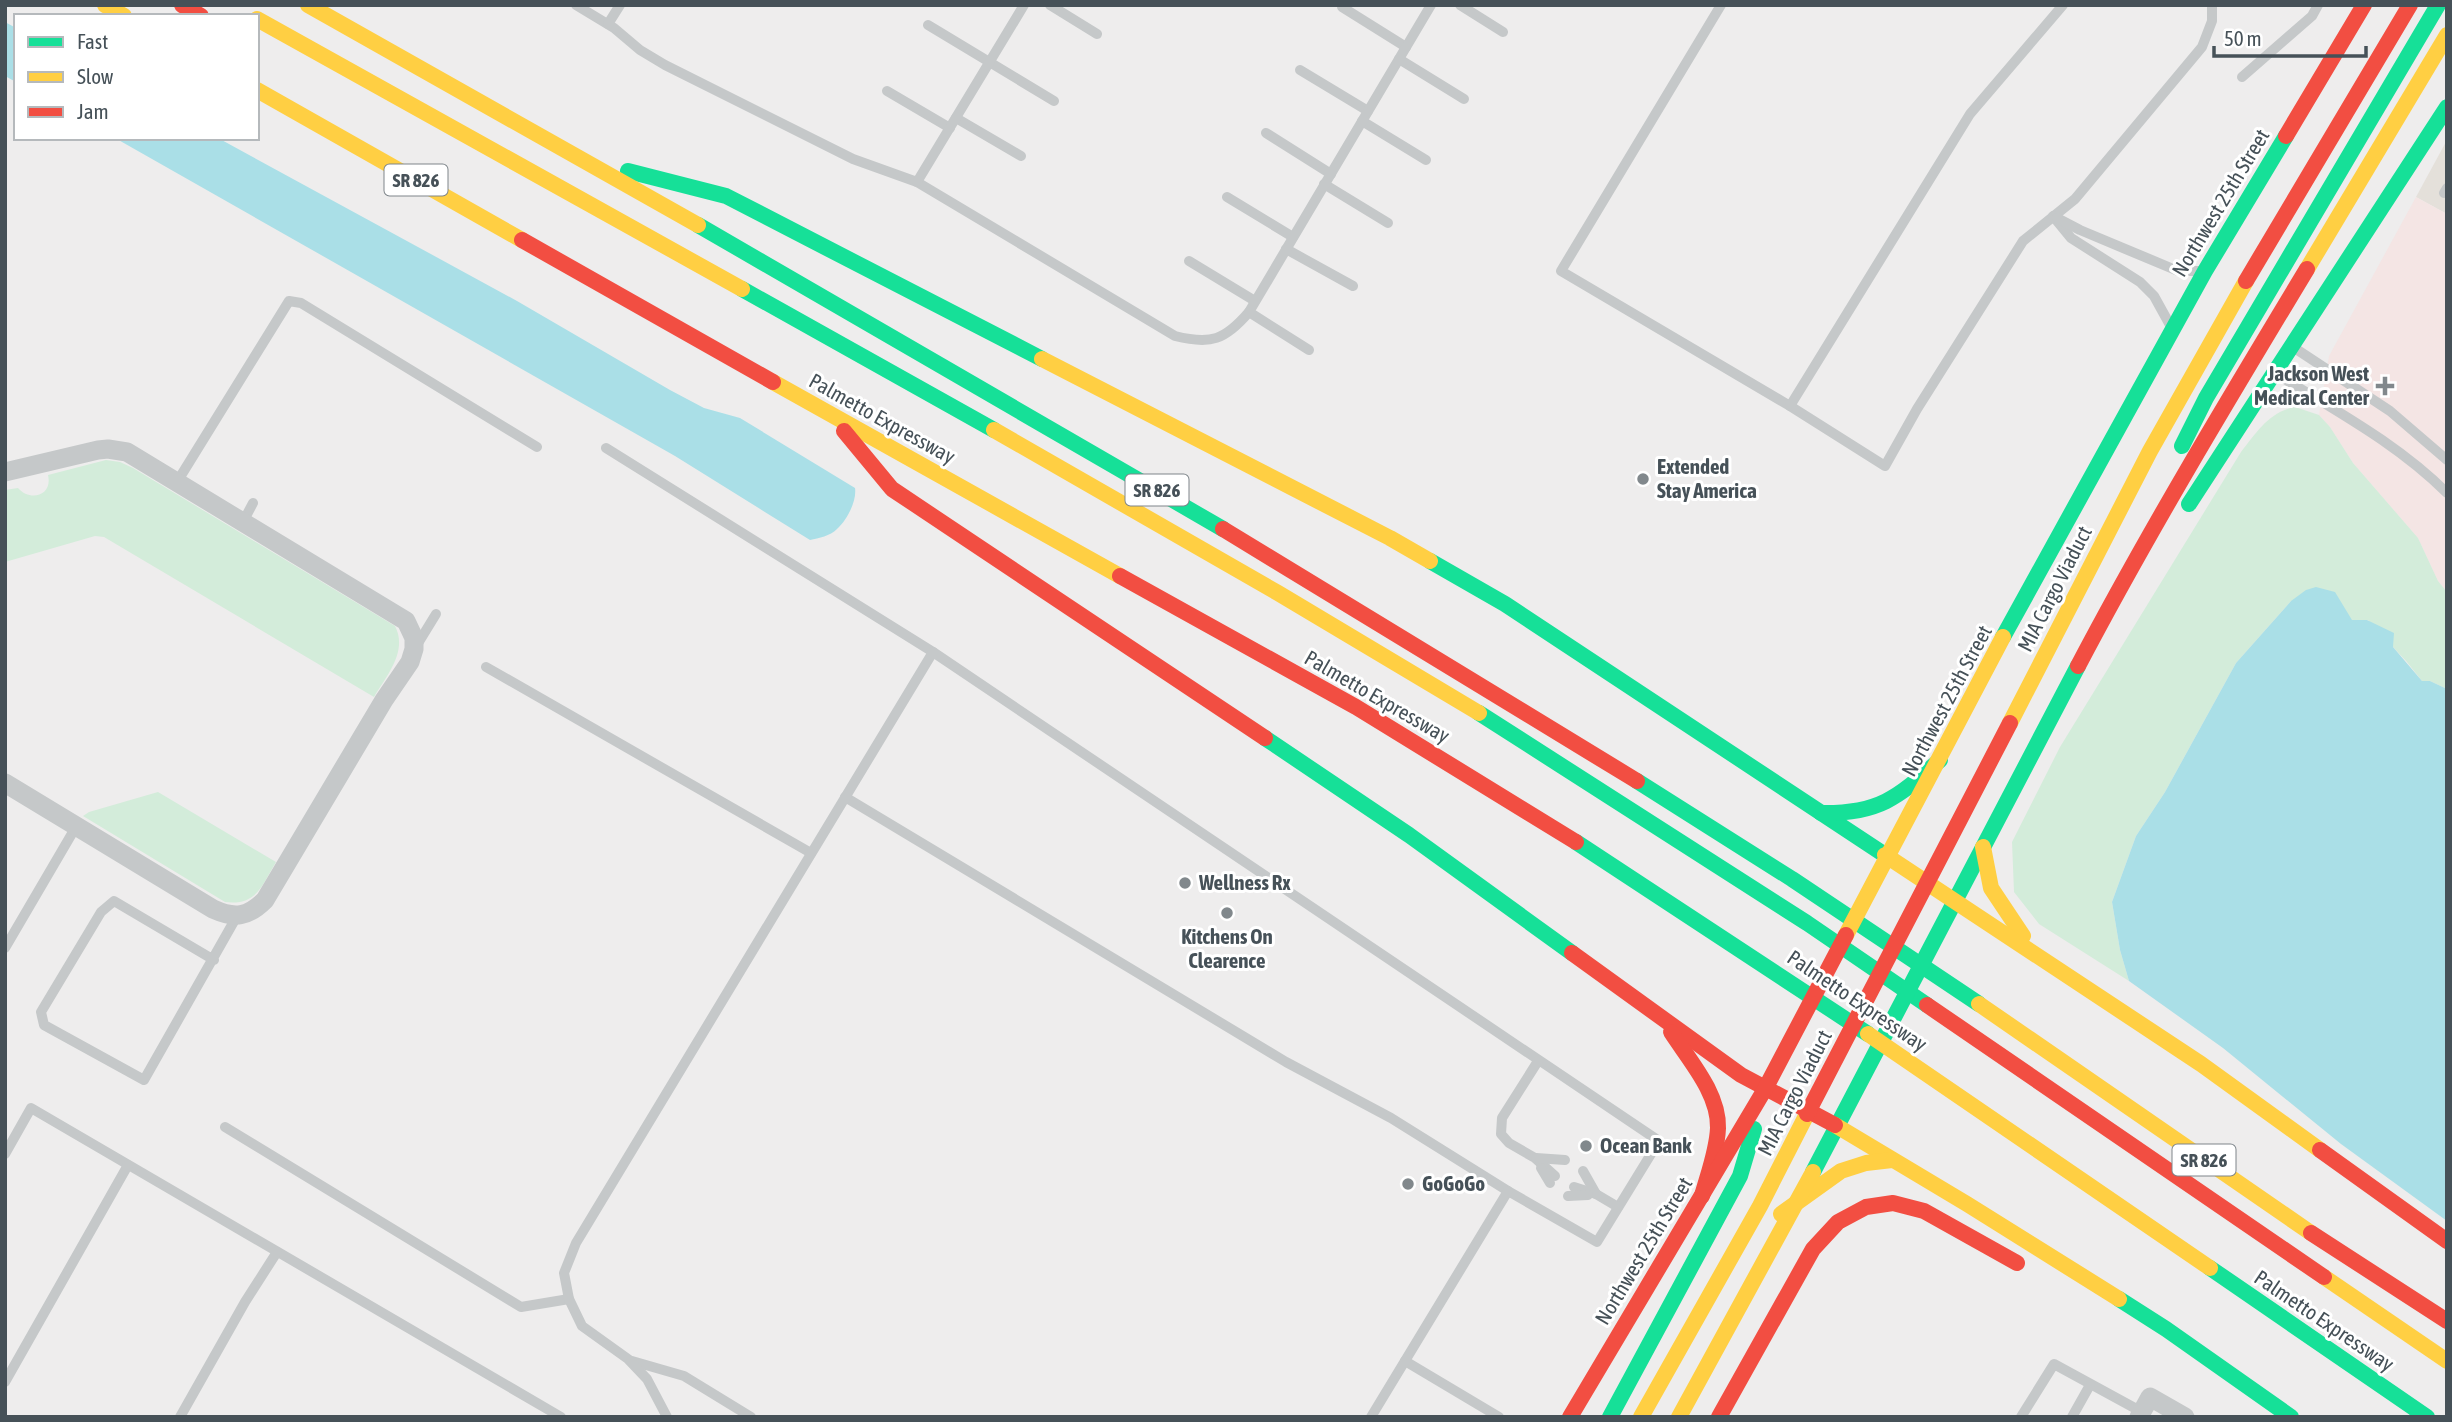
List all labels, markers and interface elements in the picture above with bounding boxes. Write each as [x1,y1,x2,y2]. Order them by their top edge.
legend [14,14,259,140]
scale bar [2214,14,2366,58]
text: 50 m [2224,26,2262,50]
text: Fast [77,29,108,53]
text: Slow [77,64,114,88]
text: Jam [77,99,109,123]
street label: Northwest 25th Street [2167,124,2274,281]
road number: SR 826 [384,164,448,196]
place label: Jackson West Medical Center [2254,361,2370,409]
street label: Palmetto Expressway [805,368,960,468]
marker: Jackson West Medical Center [2375,376,2395,396]
place label: Extended Stay America [1657,454,1757,502]
marker: Extended Stay America [1635,471,1651,487]
road number: SR 826 [1126,475,1188,505]
street label: MIA Cargo Viaduct [2012,522,2096,655]
street label: Northwest 25th Street [1896,621,1996,780]
street label: Palmetto Expressway [1301,645,1454,747]
place label: Wellness Rx [1198,870,1291,894]
marker: Wellness Rx [1177,875,1193,891]
marker: Kitchens On Clearence [1219,905,1235,921]
place label: Kitchens On Clearence [1181,924,1273,972]
street label: Palmetto Expressway [1783,945,1932,1056]
street label: MIA Cargo Viaduct [1752,1026,1836,1159]
place label: Ocean Bank [1600,1133,1692,1157]
marker: Ocean Bank [1578,1138,1594,1154]
road number: SR 826 [2172,1144,2236,1176]
place label: GoGoGo [1422,1171,1485,1195]
street label: Northwest 25th Street [1590,1172,1697,1329]
marker: GoGoGo [1400,1176,1416,1192]
street label: Palmetto Expressway [2250,1265,2399,1376]

